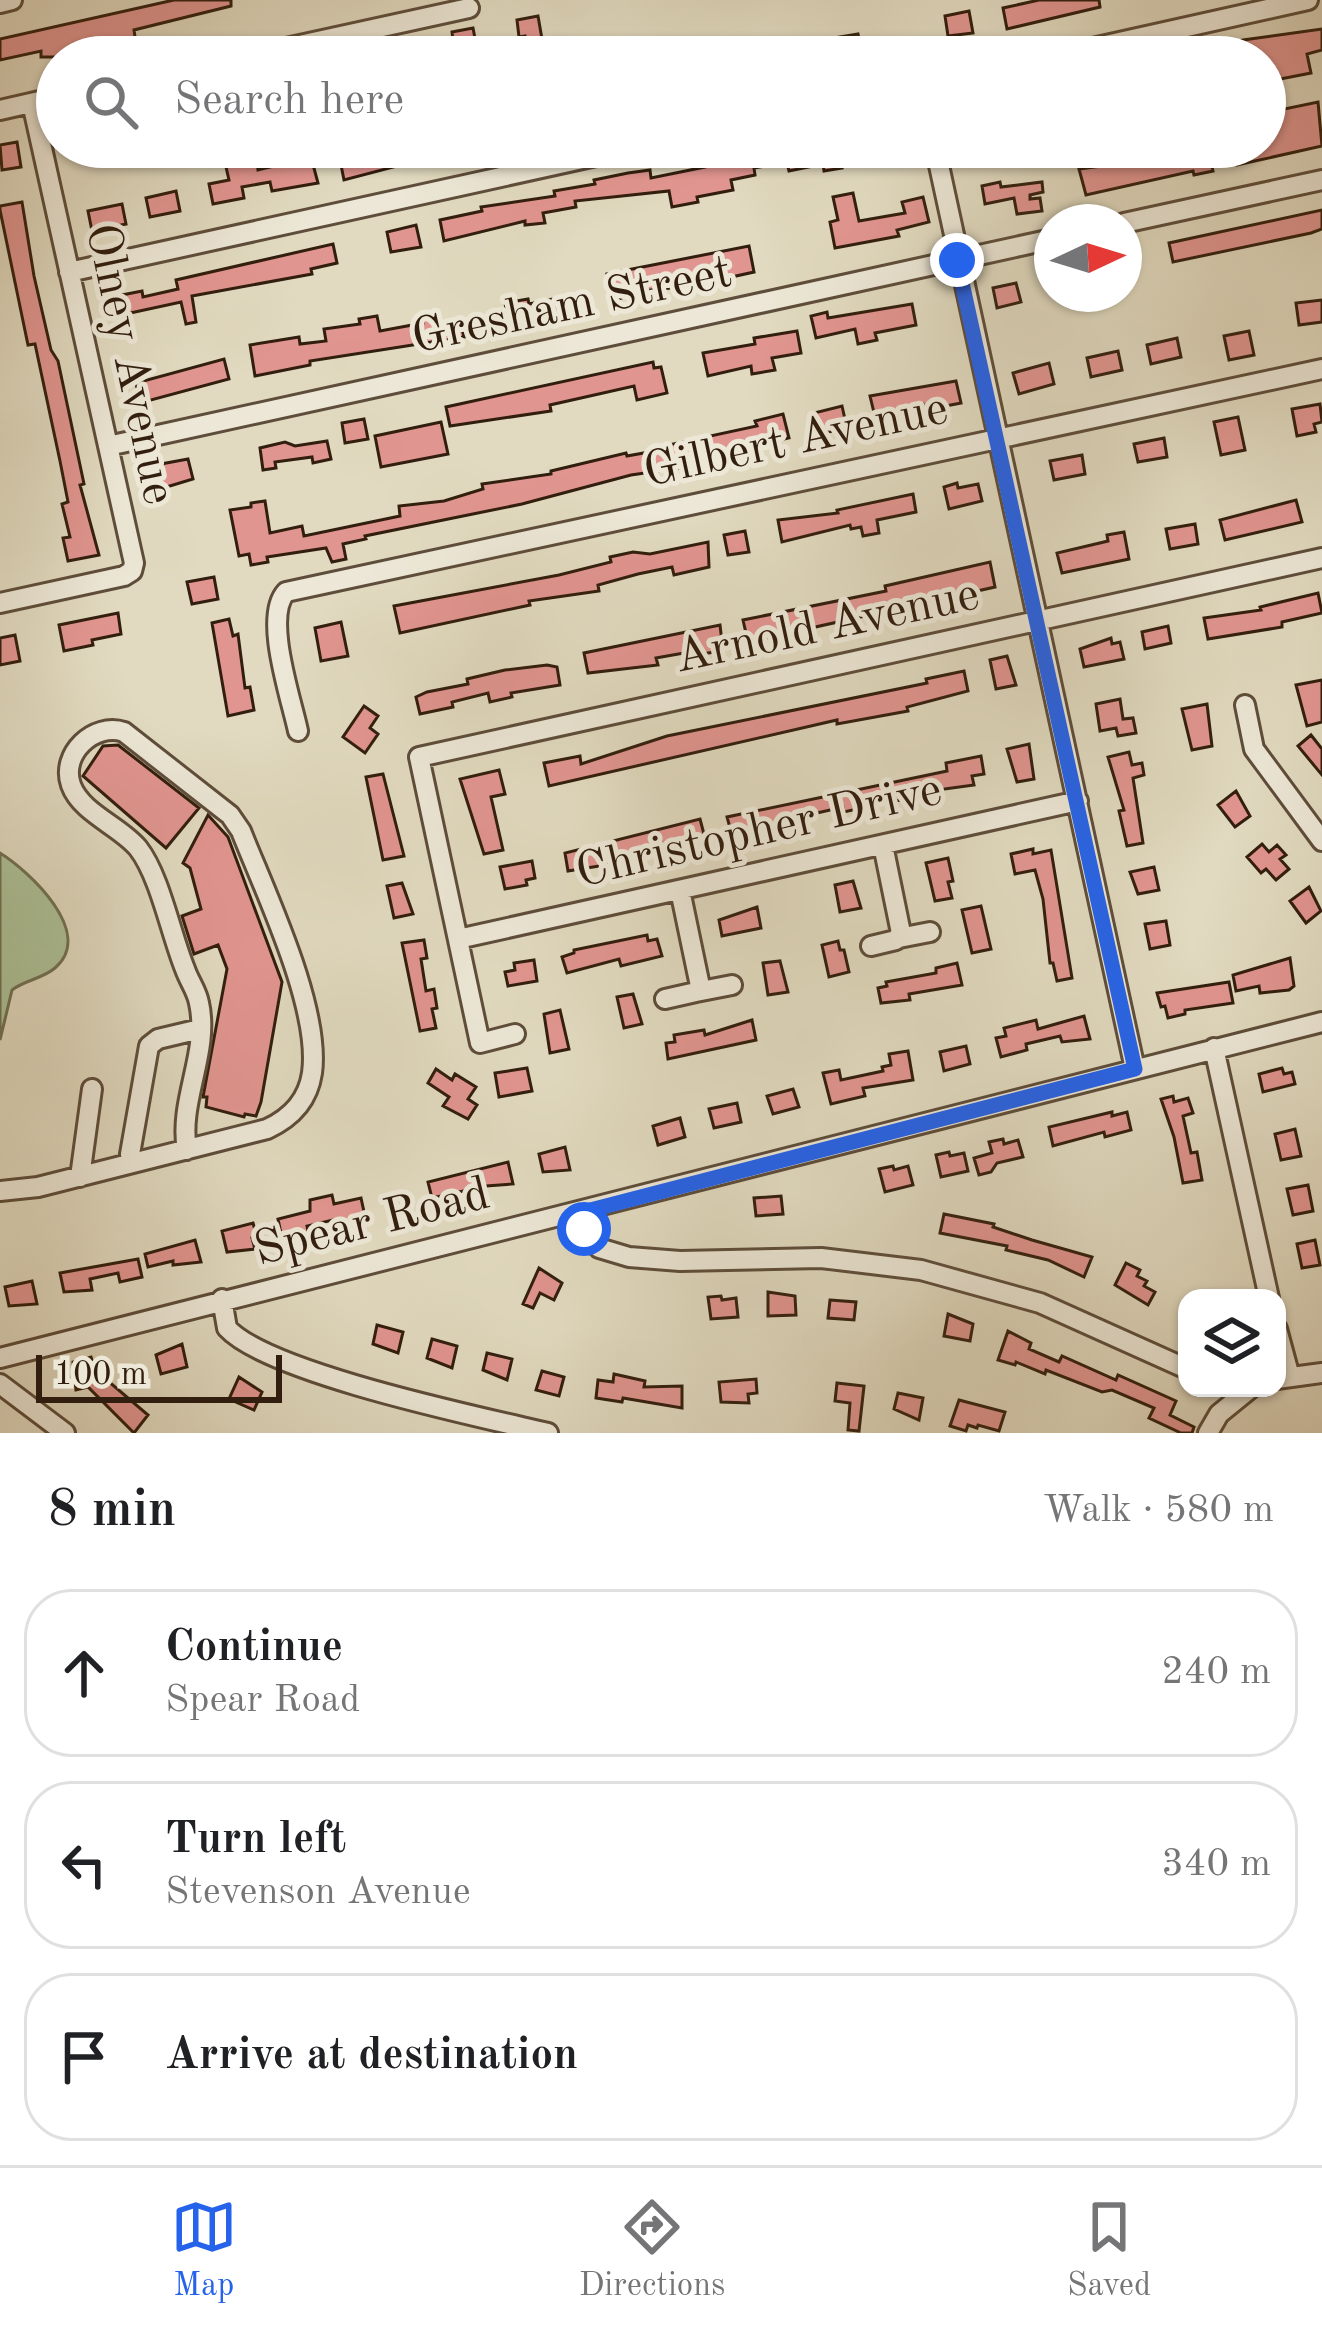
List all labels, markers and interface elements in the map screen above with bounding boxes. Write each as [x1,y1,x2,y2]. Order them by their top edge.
search box [36,36,1286,168]
icon: search [78,69,144,135]
text: Search here [174,79,404,124]
north arrow [1034,204,1142,312]
street label: Olney Avenue [76,219,182,509]
route end [930,233,984,287]
street label: Gresham Street [408,249,736,363]
street label: Gilbert Avenue [640,385,952,497]
street label: Arnold Avenue [670,571,984,683]
street label: Christopher Drive [571,767,947,897]
street label: Spear Road [250,1171,494,1275]
route start [557,1202,611,1256]
map controls [1178,1289,1286,1397]
button: layers [1178,1289,1286,1397]
scale bar [36,1349,282,1402]
text: 100 m [54,1359,147,1392]
text: 8 min [48,1486,176,1537]
text: Walk · 580 m [1043,1491,1274,1530]
text: Continue [165,1626,343,1671]
icon: ahead [51,1640,117,1706]
text: 240 m [1161,1653,1271,1692]
text: Spear Road [165,1681,360,1720]
text: Turn left [165,1818,346,1863]
icon: left [51,1832,117,1898]
text: 340 m [1161,1845,1271,1884]
text: Stevenson Avenue [165,1873,471,1912]
icon: arrive [51,2024,117,2090]
text: Arrive at destination [165,2034,578,2079]
tab: Map [171,2194,237,2307]
tab: Directions [579,2194,725,2307]
tab: Saved [1067,2194,1151,2307]

